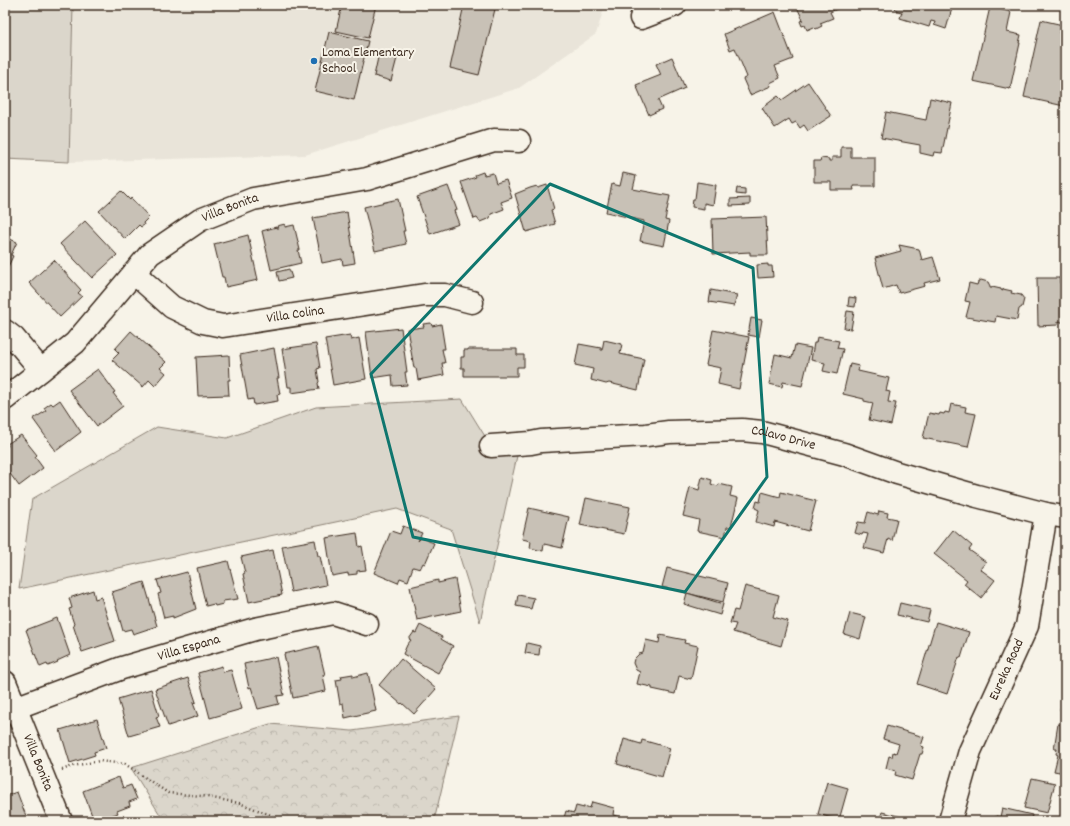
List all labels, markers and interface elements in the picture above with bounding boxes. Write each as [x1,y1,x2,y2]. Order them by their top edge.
place label: Loma Elementary School [322,43,414,79]
marker: Loma Elementary School [309,56,319,66]
street label: Villa Bonita [199,188,260,228]
street label: Villa Colina [265,300,326,329]
street label: Calavo Drive [750,421,818,456]
street label: Villa Espana [155,630,223,667]
street label: Eureka Road [984,636,1030,704]
street label: Villa Bonita [17,731,58,794]

